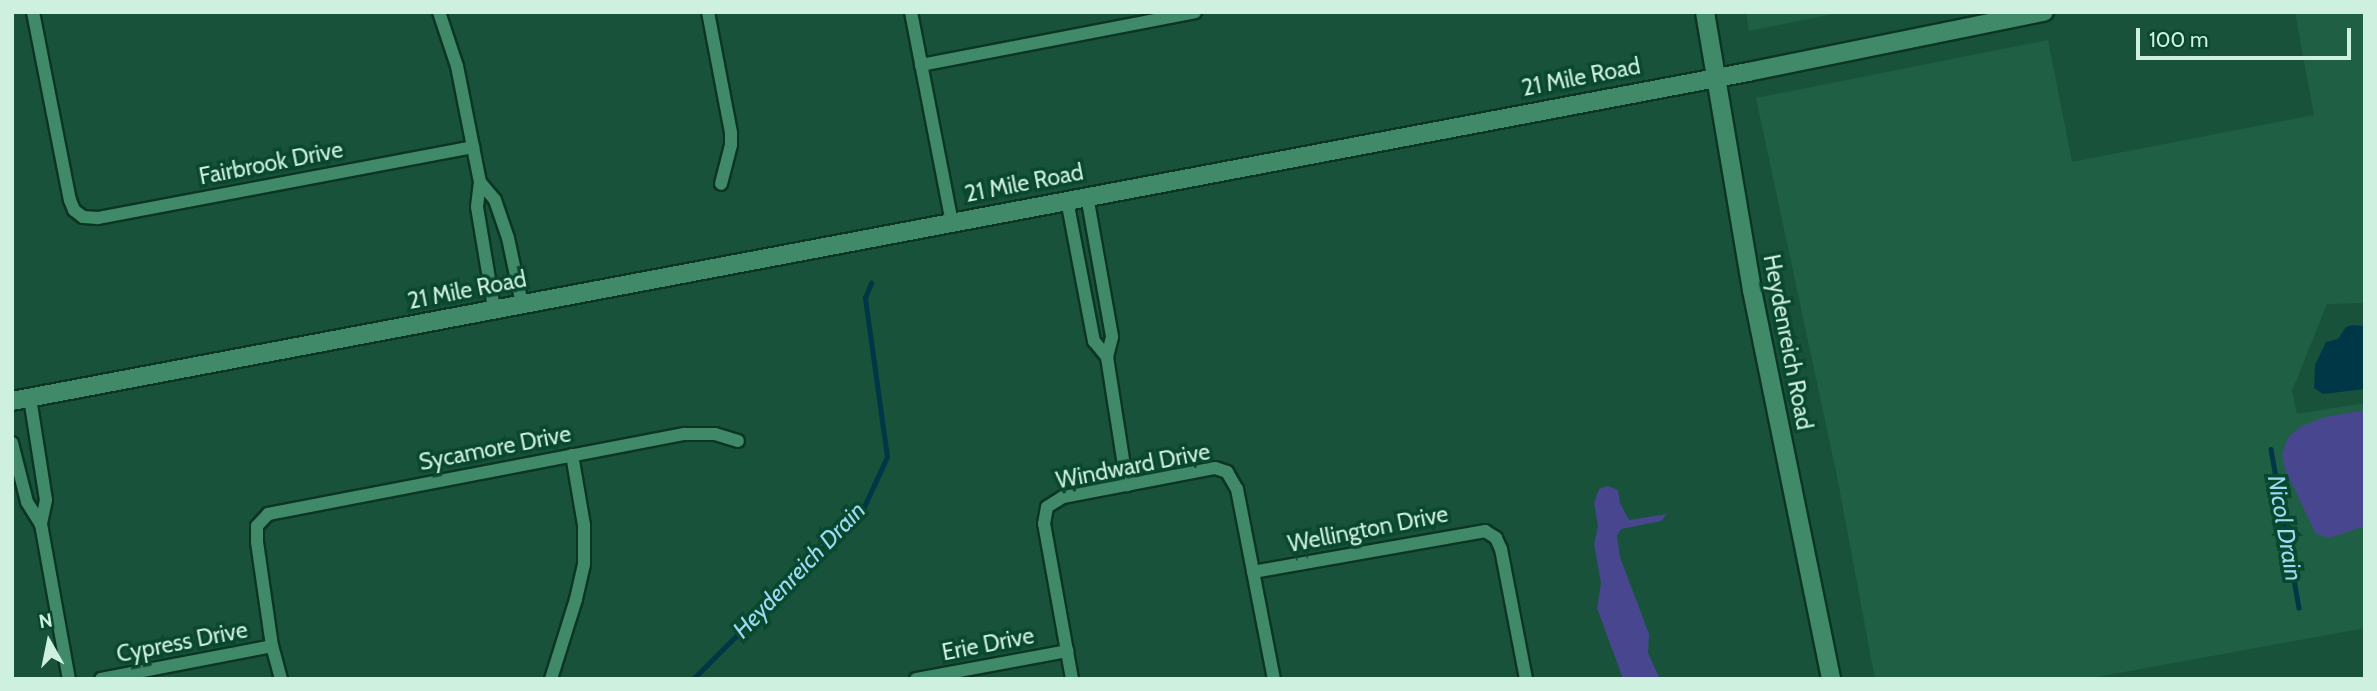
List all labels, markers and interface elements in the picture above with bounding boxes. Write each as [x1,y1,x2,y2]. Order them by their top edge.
scale bar [2139,14,2354,58]
text: 100 m [2149,27,2208,52]
street label: 21 Mile Road [1519,52,1643,102]
street label: Fairbrook Drive [197,136,345,190]
street label: 21 Mile Road [962,158,1086,208]
street label: Heydenreich Road [1757,252,1819,432]
street label: 21 Mile Road [405,265,529,315]
street label: Sycamore Drive [417,420,573,476]
street label: Windward Drive [1054,438,1212,494]
water label: Nicol Drain [2262,473,2308,583]
water label: Heydenreich Drain [727,496,871,644]
street label: Wellington Drive [1286,500,1450,558]
north arrow [14,607,84,677]
text: N [37,608,54,633]
street label: Cypress Drive [114,616,250,668]
street label: Erie Drive [940,622,1036,666]

